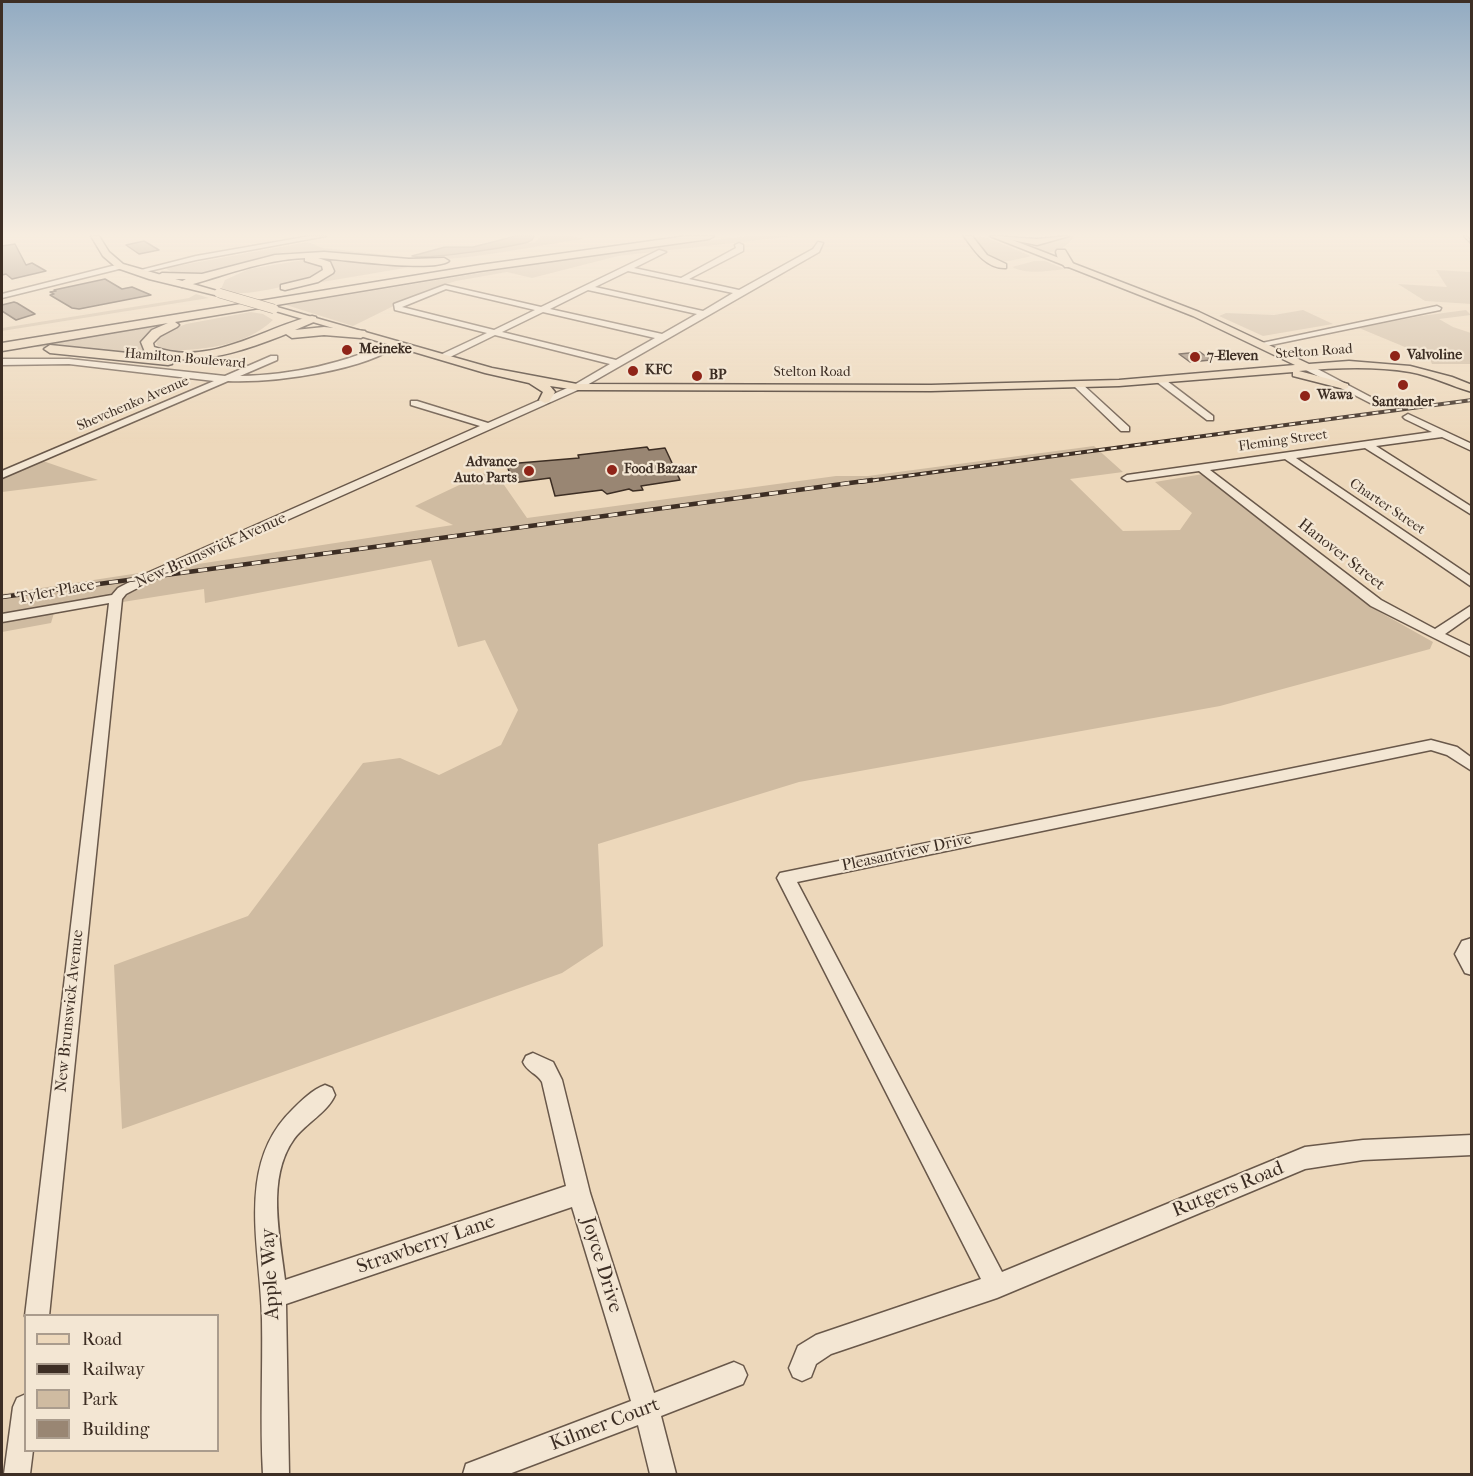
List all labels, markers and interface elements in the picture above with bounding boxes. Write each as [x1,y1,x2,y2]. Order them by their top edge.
street label: Stelton Road [1275,341,1353,363]
place label: Meineke [359,342,412,358]
marker: Meineke [340,343,354,357]
street label: Hamilton Boulevard [124,345,246,373]
place label: Valvoline [1407,348,1462,364]
place label: 7-Eleven [1207,349,1258,365]
marker: Valvoline [1388,349,1402,363]
marker: 7-Eleven [1188,350,1202,364]
place label: KFC [645,363,672,379]
marker: KFC [626,364,640,378]
street label: Stelton Road [773,365,851,381]
place label: BP [709,368,726,384]
marker: BP [690,369,704,383]
street label: Shevchenko Avenue [75,373,191,435]
marker: Santander [1396,378,1410,392]
place label: Wawa [1317,388,1353,404]
marker: Wawa [1298,389,1312,403]
place label: Santander [1372,395,1434,411]
street label: Fleming Street [1237,426,1329,456]
place label: Advance Auto Parts [454,455,517,488]
place label: Food Bazaar [624,462,697,478]
marker: Food Bazaar [605,463,619,477]
marker: Advance Auto Parts [522,464,536,478]
street label: Charter Street [1346,476,1428,538]
street label: New Brunswick Avenue [132,509,290,593]
street label: Hanover Street [1294,515,1388,595]
street label: Tyler Place [16,576,96,608]
street label: Pleasantview Drive [840,830,974,876]
street label: New Brunswick Avenue [52,929,88,1093]
street label: Rutgers Road [1169,1157,1287,1223]
street label: Strawberry Lane [354,1210,498,1280]
street label: Joyce Drive [575,1214,627,1316]
street label: Apple Way [257,1227,285,1321]
legend [24,1314,219,1452]
text: Road [82,1329,122,1350]
text: Railway [82,1359,145,1380]
text: Park [82,1389,118,1410]
street label: Kilmer Court [547,1393,663,1457]
text: Building [82,1419,149,1440]

